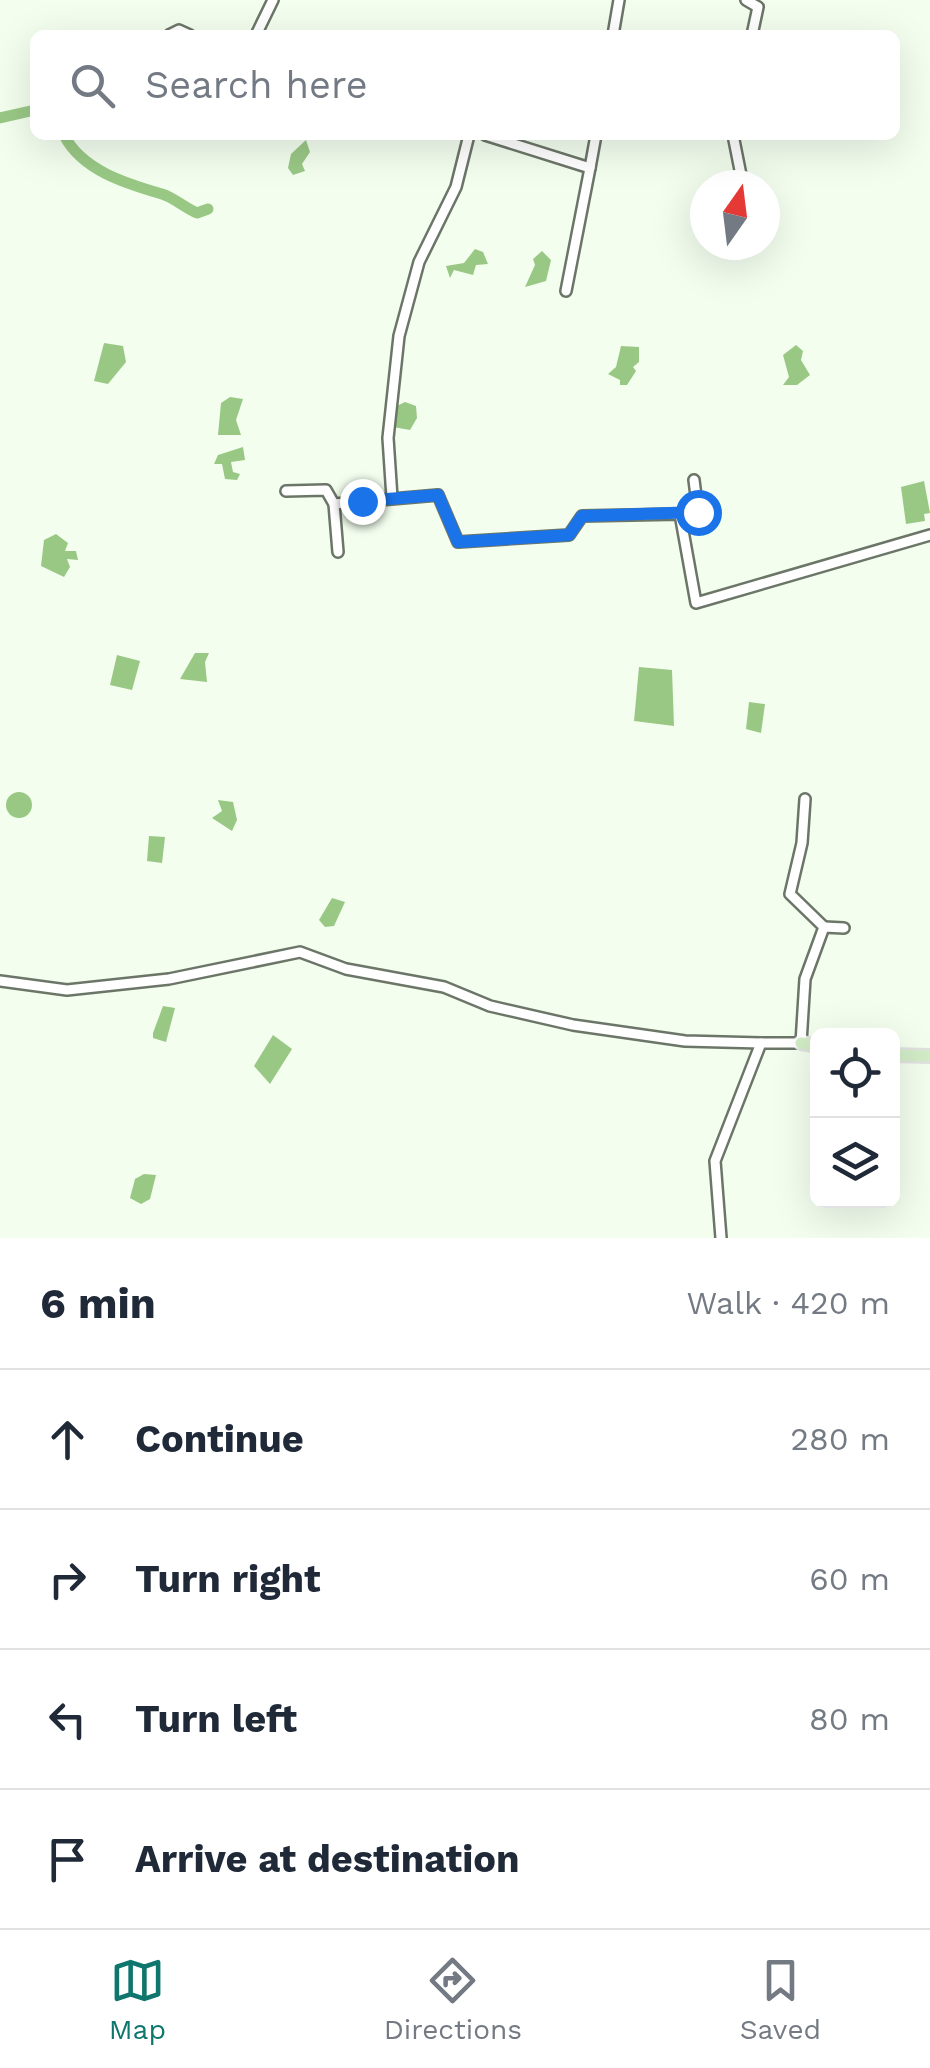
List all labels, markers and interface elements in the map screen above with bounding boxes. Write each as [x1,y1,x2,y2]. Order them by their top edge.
search box [30,30,900,140]
icon: search [65,58,120,113]
text: Search here [145,63,368,107]
north arrow [690,170,780,260]
route end [340,479,386,525]
route start [676,490,722,536]
map controls [810,1028,900,1208]
button: locate [810,1028,900,1118]
button: layers [810,1118,900,1208]
text: 6 min [40,1279,156,1328]
text: Walk · 420 m [687,1284,890,1322]
icon: ahead [40,1412,95,1467]
text: Continue [135,1417,304,1461]
text: 280 m [790,1420,890,1458]
icon: right [40,1552,95,1607]
text: Turn right [135,1557,321,1601]
text: 60 m [809,1560,890,1598]
icon: left [40,1692,95,1747]
text: Turn left [135,1697,297,1741]
text: 80 m [809,1700,890,1738]
icon: arrive [40,1832,95,1887]
text: Arrive at destination [135,1837,520,1881]
tab: Map [109,1953,166,2046]
tab: Directions [384,1953,522,2046]
tab: Saved [740,1953,821,2046]

